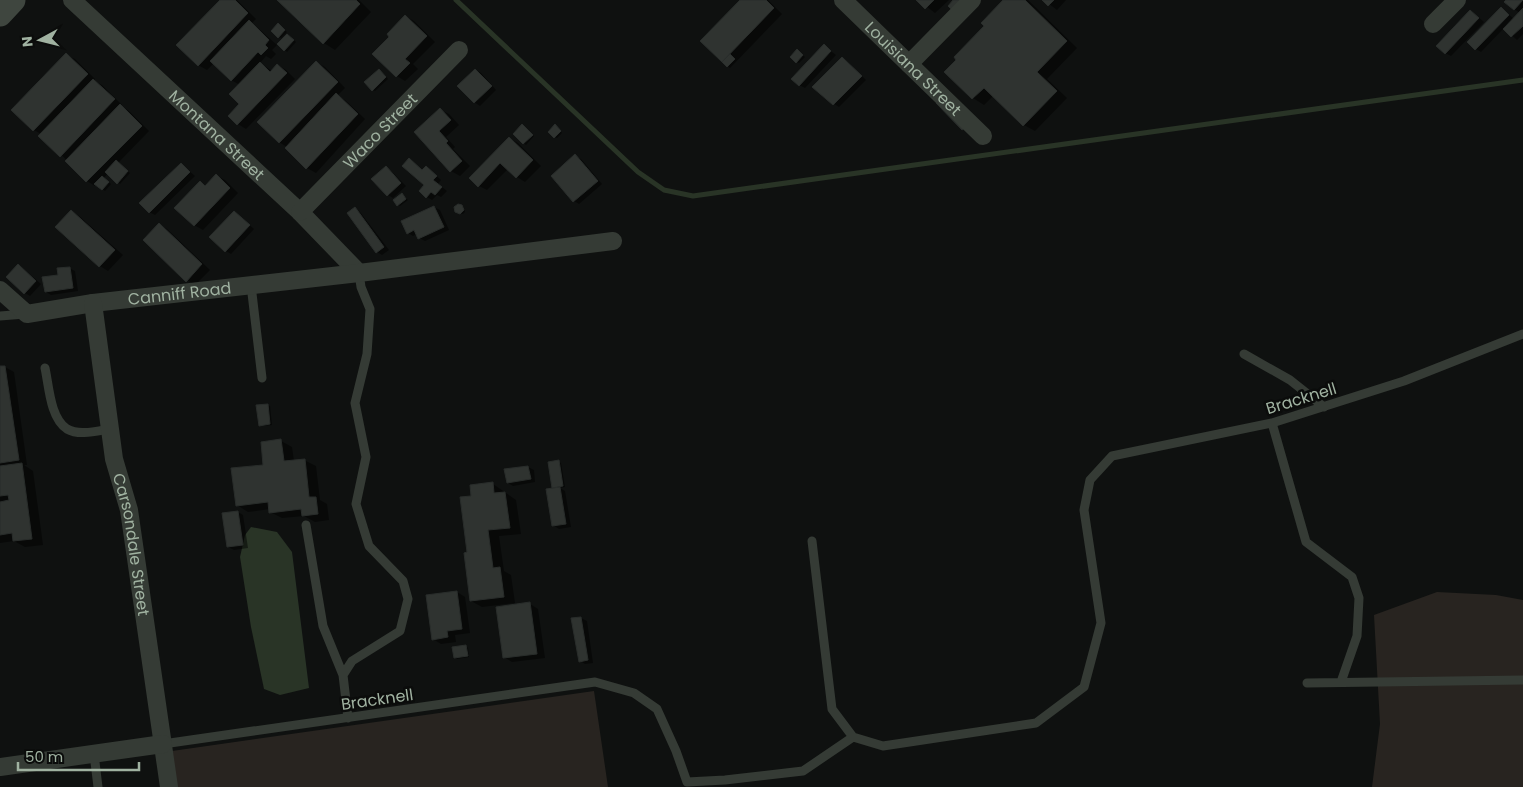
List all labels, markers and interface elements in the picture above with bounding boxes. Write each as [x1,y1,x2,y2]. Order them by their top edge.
north arrow [15,15,65,65]
street label: Louisiana Street [859,16,967,121]
text: N [17,35,38,48]
street label: Montana Street [164,85,270,186]
street label: Waco Street [338,88,423,174]
street label: Canniff Road [126,276,232,311]
street label: Bracknell [1263,377,1339,420]
street label: Carsondale Street [107,471,155,618]
street label: Bracknell [340,683,415,716]
scale bar [18,740,139,772]
text: 50 m [25,746,63,767]

